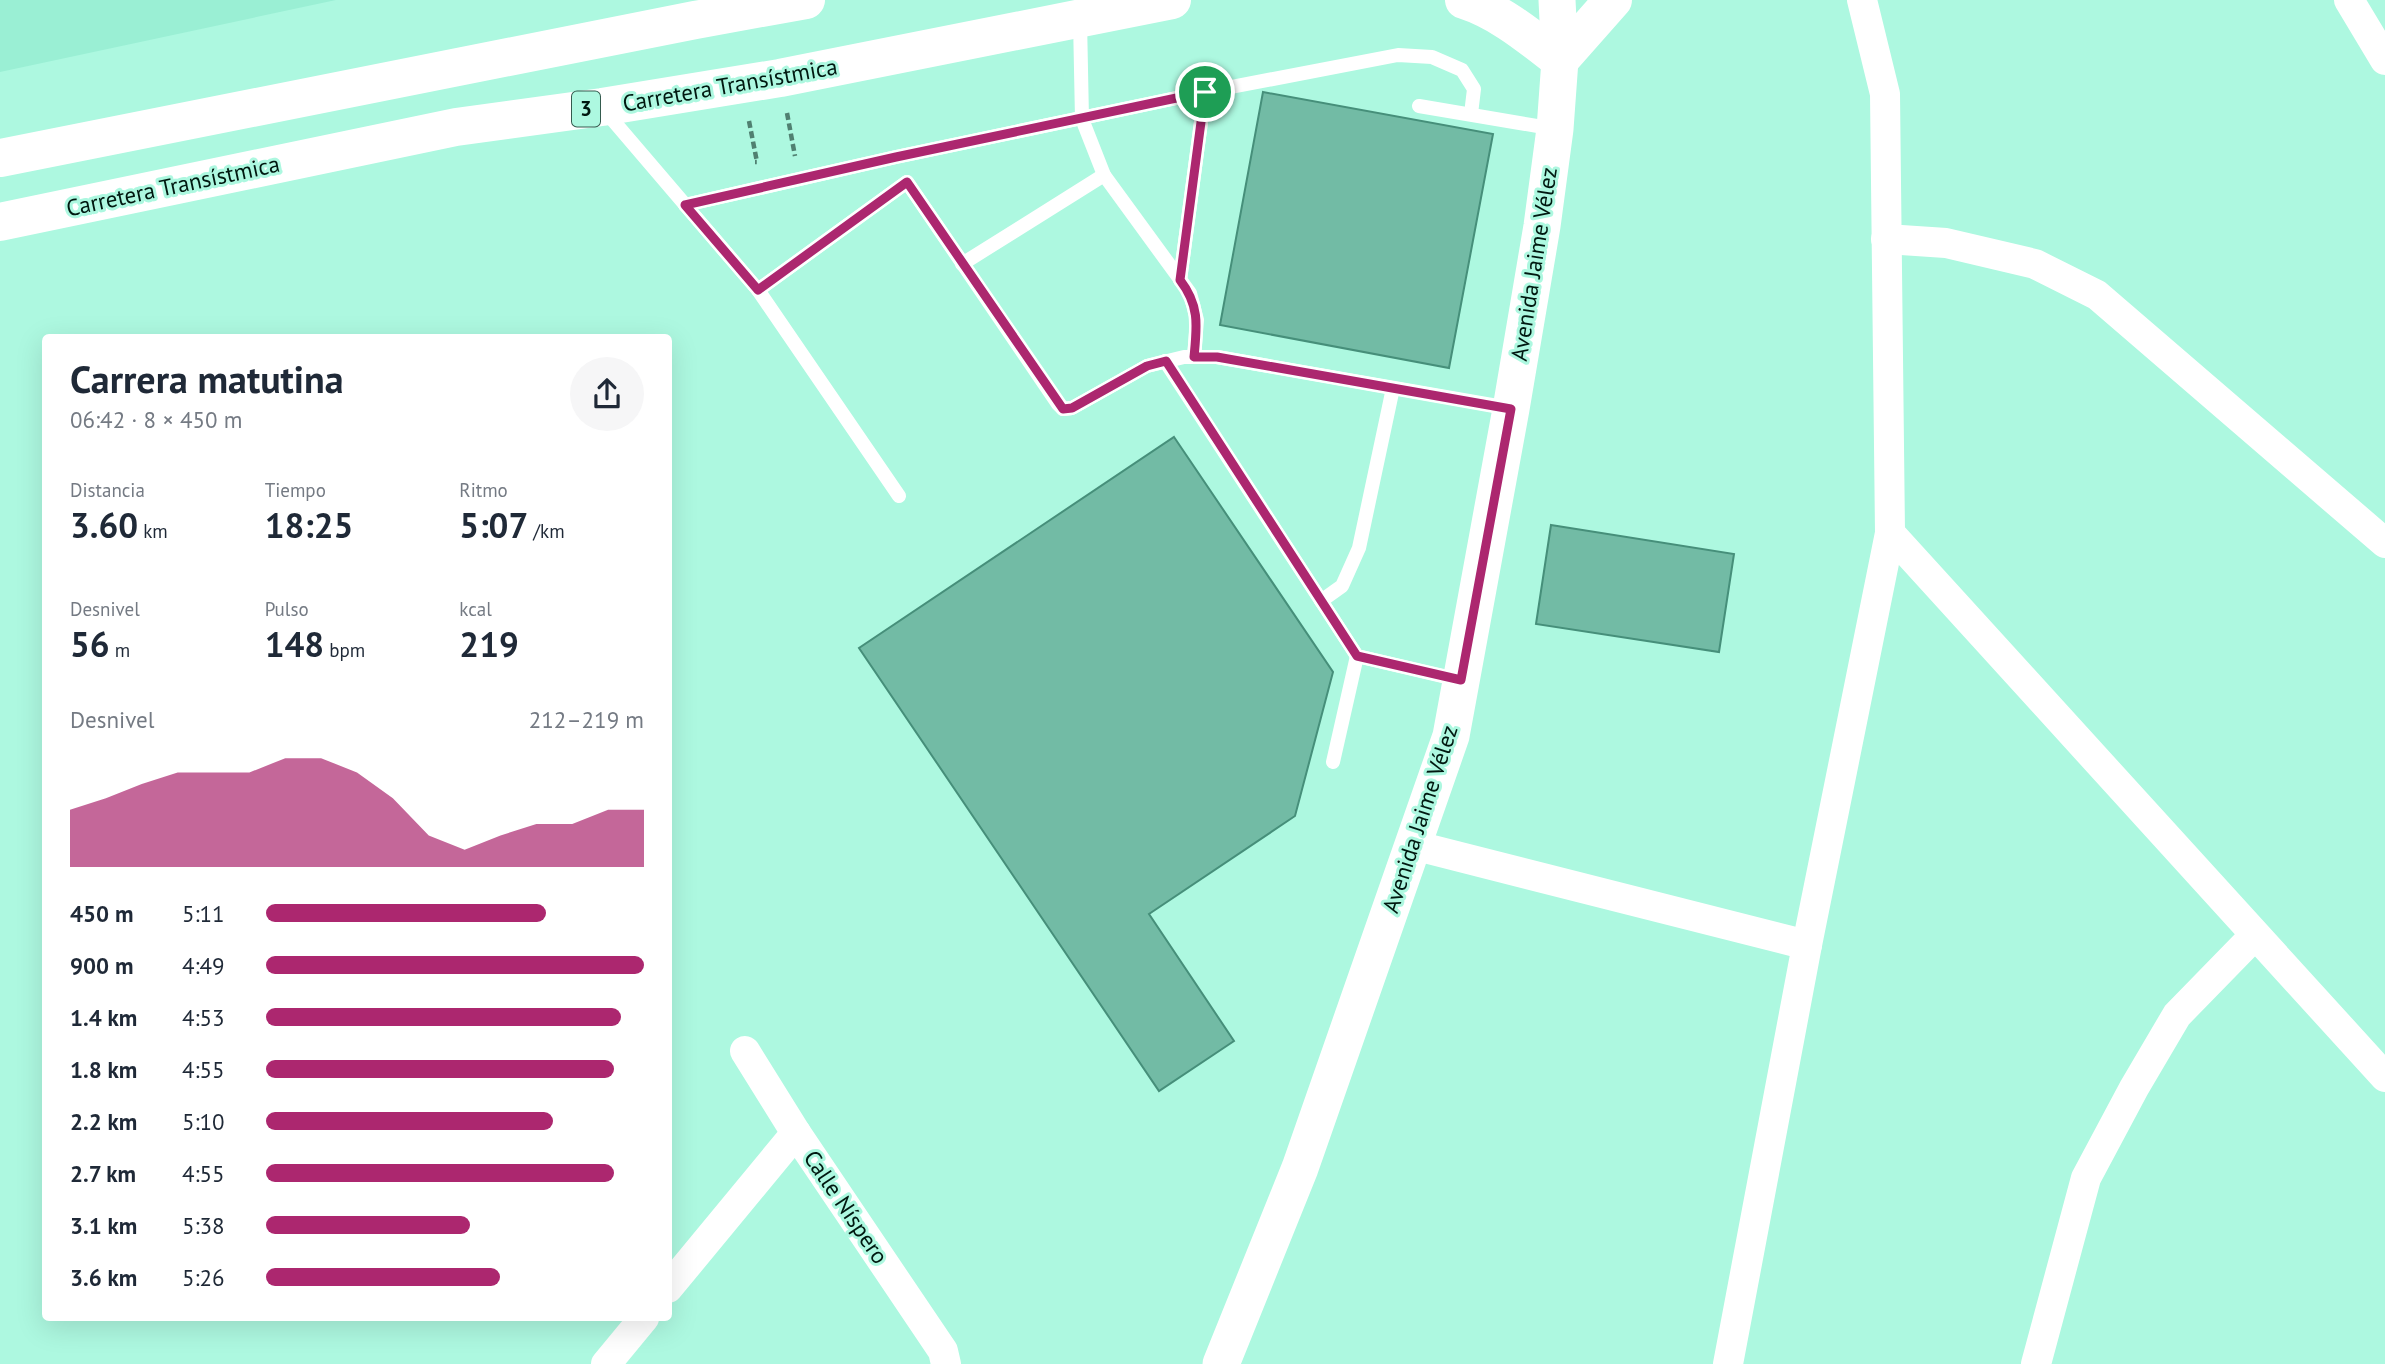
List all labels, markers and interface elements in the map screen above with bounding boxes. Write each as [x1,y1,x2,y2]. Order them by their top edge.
street label: Carretera Transístmica [620,51,840,118]
pin [1175,62,1235,122]
icon: arrive [1186,73,1224,111]
road number: 3 [572,92,600,126]
street label: Carretera Transístmica [64,149,282,222]
street label: Avenida Jaime Vélez [1504,165,1563,363]
text: Carrera matutina [70,354,344,403]
button: share [570,357,644,431]
text: 06:42 · 8 × 450 m [70,405,242,434]
text: Distancia [70,478,145,502]
text: Tiempo [265,478,326,502]
text: Ritmo [459,478,508,502]
text: 3.60 [70,502,138,548]
text: 18:25 [265,502,353,548]
text: 5:07 [459,502,528,548]
text: km [138,519,168,543]
text: /km [528,519,565,543]
text: Desnivel [70,597,140,621]
text: Pulso [265,597,309,621]
text: kcal [459,597,492,621]
text: 56 [70,621,110,667]
text: 148 [265,621,324,667]
text: 219 [459,621,519,667]
text: m [110,638,130,662]
text: bpm [324,638,365,662]
text: Desnivel [70,705,154,734]
text: 212–219 m [529,705,644,734]
street label: Avenida Jaime Vélez [1375,721,1464,916]
text: 450 m [70,899,133,928]
text: 5:11 [182,899,225,928]
text: 900 m [70,951,133,980]
text: 4:49 [182,951,225,980]
text: 1.4 km [70,1003,137,1032]
text: 4:53 [182,1003,225,1032]
text: 1.8 km [70,1055,137,1084]
text: 4:55 [182,1055,225,1084]
text: 2.2 km [70,1107,137,1136]
text: 5:10 [182,1107,225,1136]
street label: Calle Níspero [798,1144,895,1269]
text: 2.7 km [70,1159,136,1188]
text: 4:55 [182,1159,225,1188]
text: 3.1 km [70,1211,137,1240]
text: 5:38 [182,1211,225,1240]
text: 3.6 km [70,1263,137,1292]
text: 5:26 [182,1263,225,1292]

